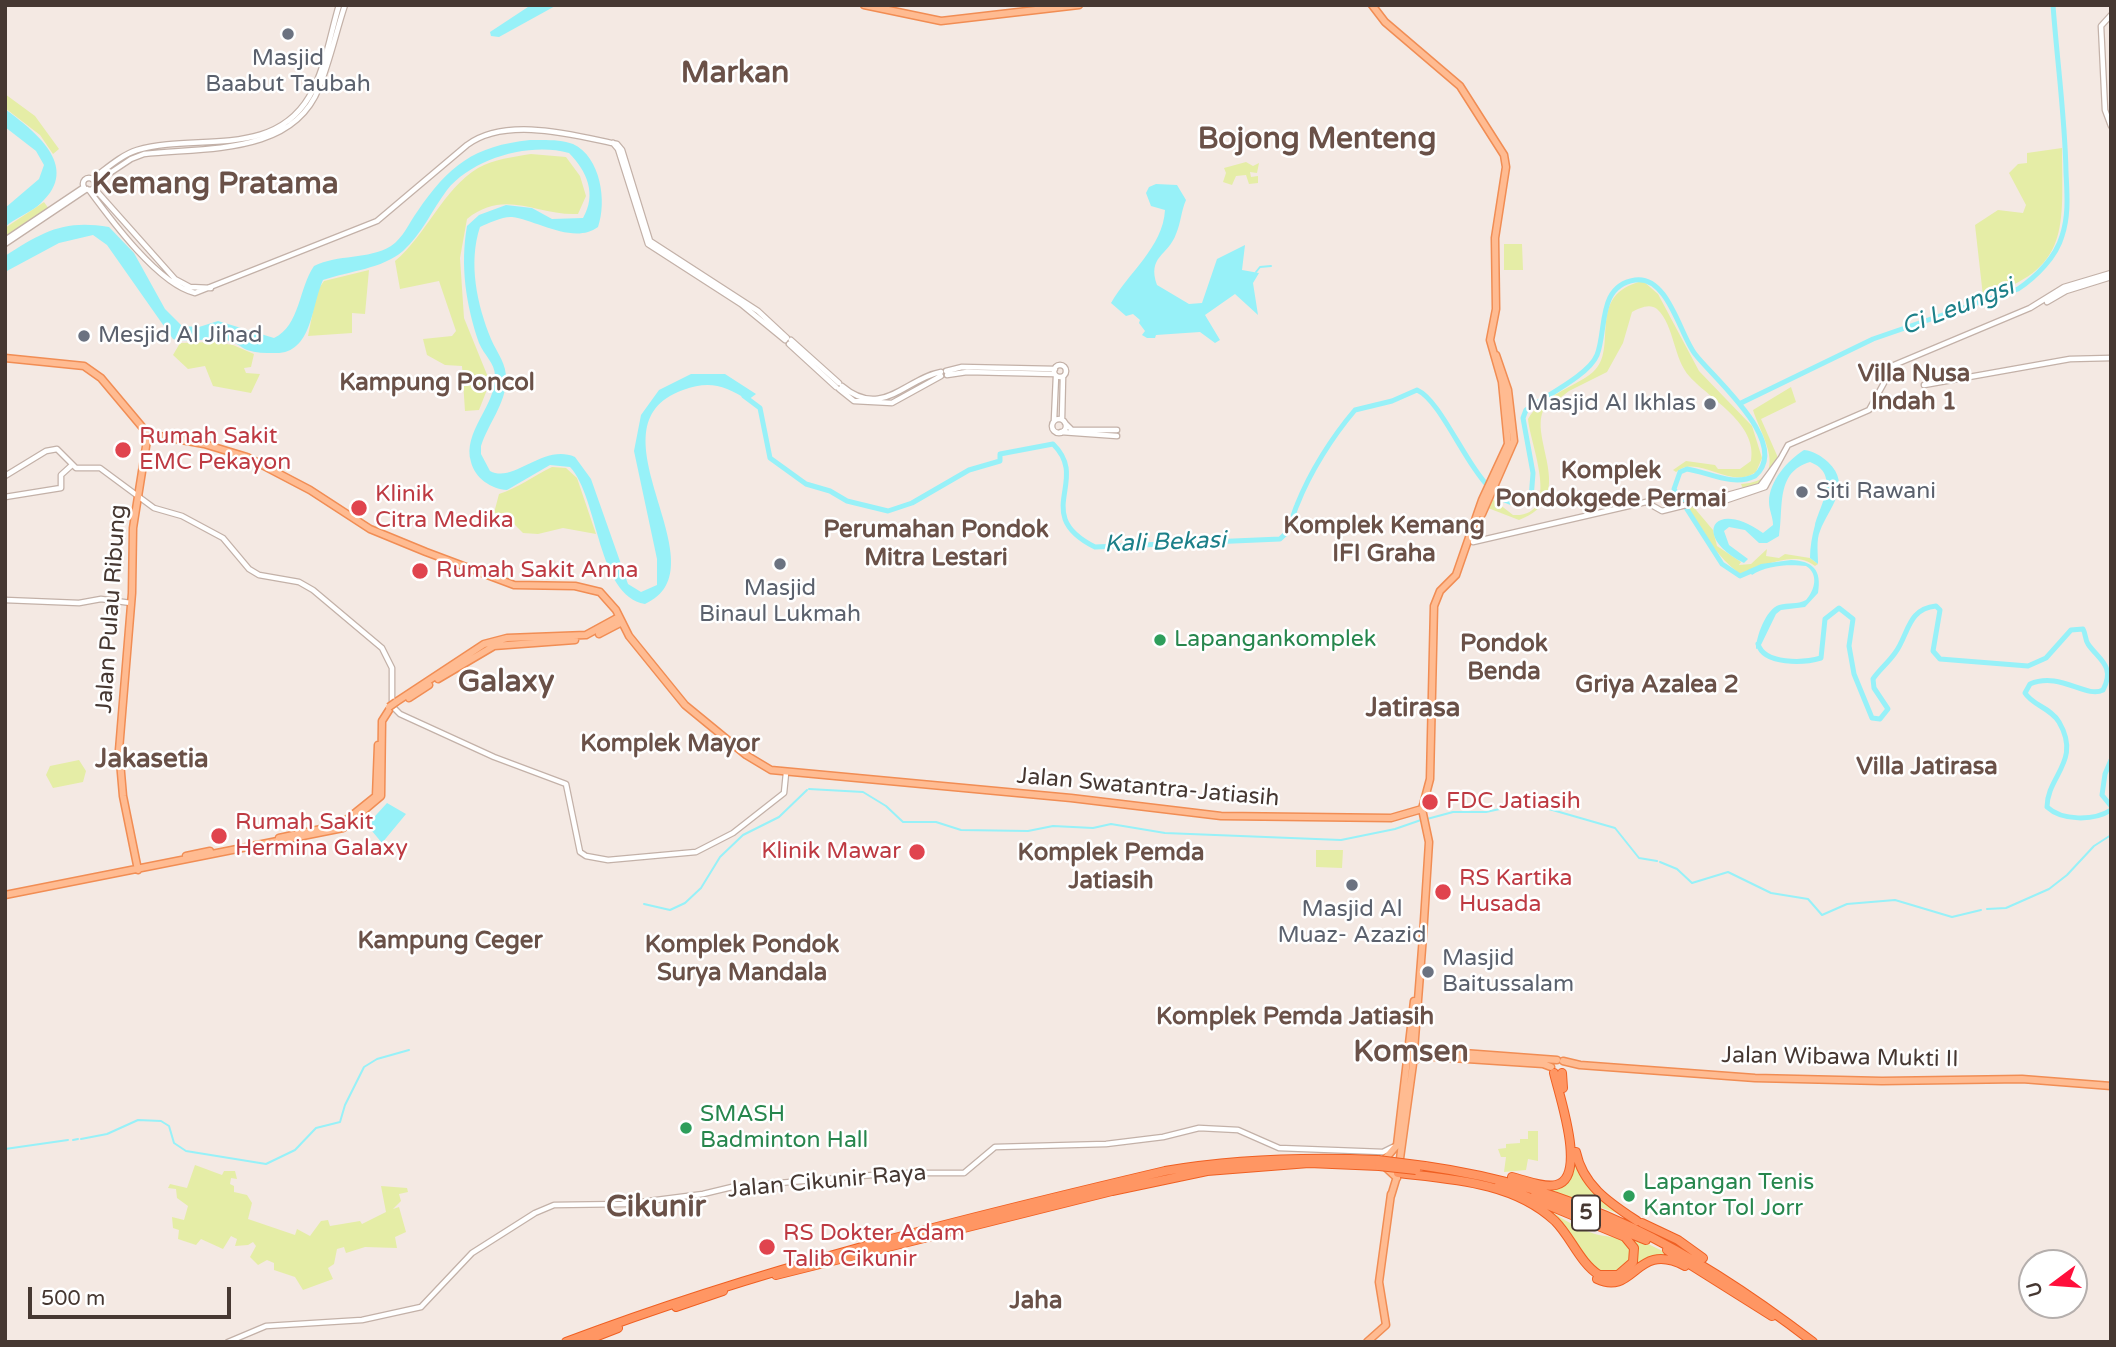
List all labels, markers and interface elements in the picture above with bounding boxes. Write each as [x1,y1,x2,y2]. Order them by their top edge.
marker: Masjid Baabut Taubah [280,26,296,42]
place label: Masjid Baabut Taubah [205,45,371,99]
district label: Markan [681,56,789,92]
district label: Bojong Menteng [1198,122,1436,158]
district label: Kemang Pratama [91,167,339,203]
water label: Ci Leungsi [1898,273,2018,343]
place label: Mesjid Al Jihad [98,322,263,350]
marker: Mesjid Al Jihad [76,328,92,344]
district label: Villa Nusa Indah 1 [1858,361,1970,417]
district label: Kampung Poncol [339,370,535,398]
place label: Masjid Al Ikhlas [1526,390,1696,418]
marker: Masjid Al Ikhlas [1702,396,1718,412]
place label: Rumah Sakit EMC Pekayon [139,423,291,477]
marker: Rumah Sakit EMC Pekayon [113,440,133,460]
district label: Komplek Pondokgede Permai [1495,458,1727,514]
place label: Siti Rawani [1816,478,1936,506]
place label: Klinik Citra Medika [375,481,514,535]
marker: Siti Rawani [1794,484,1810,500]
marker: Klinik Citra Medika [349,498,369,518]
street label: Jalan Pulau Ribung [91,504,133,714]
district label: Komplek Kemang IFI Graha [1283,513,1485,569]
district label: Perumahan Pondok Mitra Lestari [823,517,1049,573]
water label: Kali Bekasi [1104,526,1226,560]
marker: Masjid Binaul Lukmah [772,556,788,572]
place label: Rumah Sakit Anna [436,557,638,585]
marker: Rumah Sakit Anna [410,561,430,581]
place label: Masjid Binaul Lukmah [699,575,861,629]
place label: Lapangankomplek [1174,626,1376,654]
district label: Pondok Benda [1460,631,1548,687]
marker: Lapangankomplek [1152,632,1168,648]
district label: Galaxy [458,665,554,701]
district label: Griya Azalea 2 [1575,672,1739,700]
district label: Jatirasa [1366,693,1460,725]
district label: Komplek Mayor [580,731,760,759]
district label: Jakasetia [95,744,209,776]
district label: Villa Jatirasa [1856,754,1998,782]
street label: Jalan Swatantra-Jatiasih [1016,763,1280,813]
place label: FDC Jatiasih [1446,788,1581,816]
marker: FDC Jatiasih [1420,792,1440,812]
place label: Rumah Sakit Hermina Galaxy [235,809,408,863]
marker: Rumah Sakit Hermina Galaxy [209,826,229,846]
place label: Klinik Mawar [761,838,901,866]
district label: Komplek Pemda Jatiasih [1018,840,1204,896]
marker: Klinik Mawar [907,842,927,862]
place label: RS Kartika Husada [1459,865,1572,919]
marker: Masjid Al Muaz- Azazid [1344,877,1360,893]
marker: RS Kartika Husada [1433,882,1453,902]
place label: Masjid Al Muaz- Azazid [1278,896,1426,950]
district label: Kampung Ceger [357,928,543,956]
district label: Komplek Pondok Surya Mandala [645,932,839,988]
place label: Masjid Baitussalam [1442,945,1574,999]
marker: Masjid Baitussalam [1420,964,1436,980]
district label: Komplek Pemda Jatiasih [1156,1004,1434,1032]
district label: Komsen [1353,1035,1469,1071]
street label: Jalan Wibawa Mukti II [1721,1042,1959,1074]
place label: SMASH Badminton Hall [700,1101,868,1155]
marker: SMASH Badminton Hall [678,1120,694,1136]
street label: Jalan Cikunir Raya [727,1160,927,1204]
place label: Lapangan Tenis Kantor Tol Jorr [1643,1169,1814,1223]
marker: Lapangan Tenis Kantor Tol Jorr [1621,1188,1637,1204]
district label: Cikunir [606,1190,706,1226]
road number: 5 [1572,1196,1600,1230]
place label: RS Dokter Adam Talib Cikunir [783,1220,965,1274]
marker: RS Dokter Adam Talib Cikunir [757,1237,777,1257]
north arrow [2018,1249,2088,1319]
scale bar [32,1274,234,1318]
text: U [2022,1279,2047,1299]
text: 500 m [41,1286,105,1311]
district label: Jaha [1010,1288,1062,1316]

